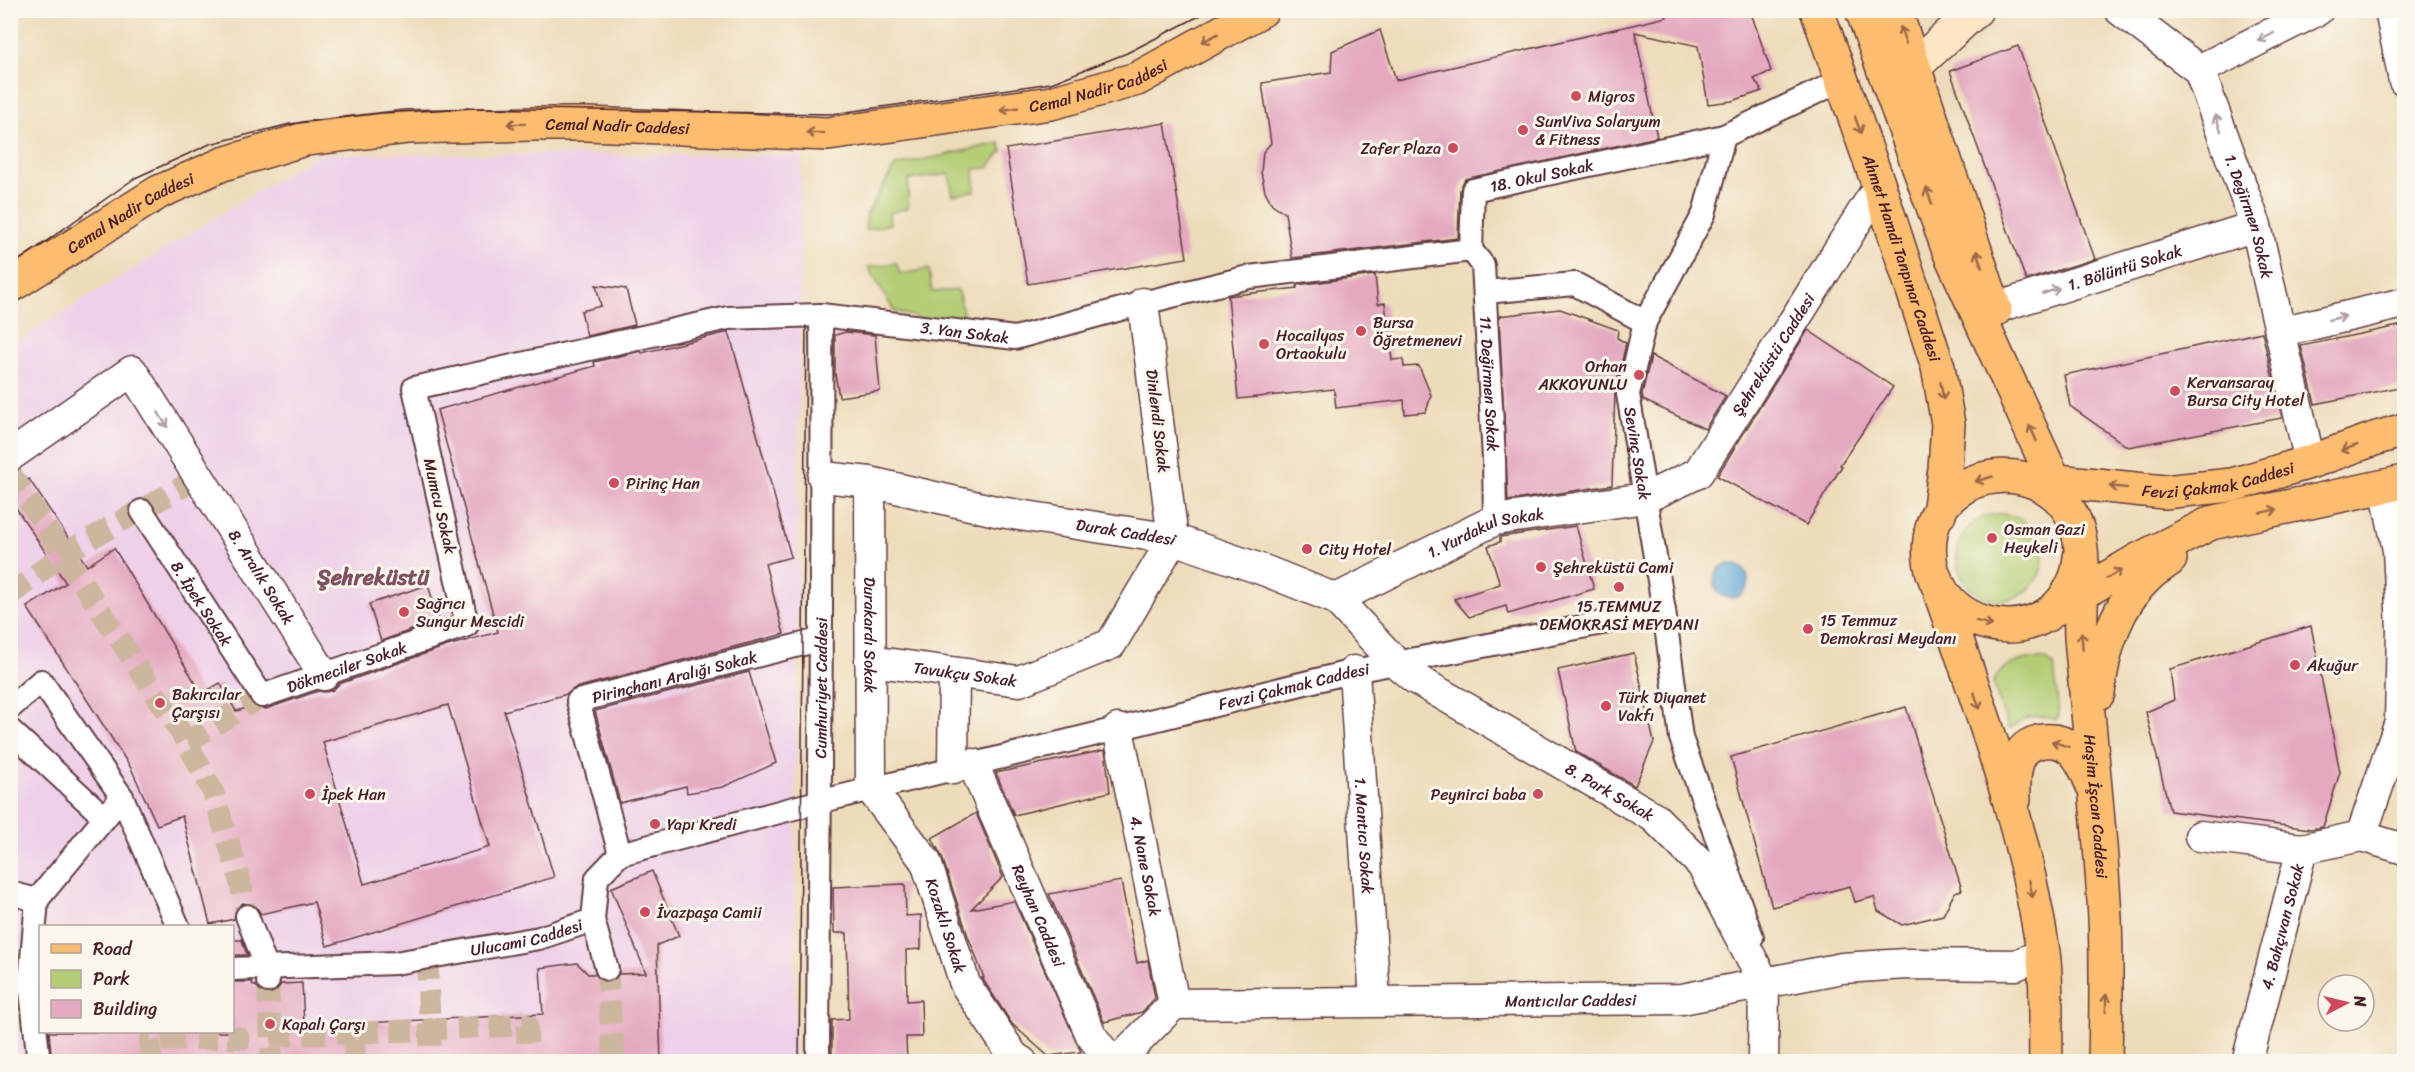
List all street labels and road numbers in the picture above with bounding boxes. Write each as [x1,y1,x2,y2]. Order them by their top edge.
street label: Cemal Nadir Caddesi [1027,50,1173,120]
street label: Cemal Nadir Caddesi [545,110,691,143]
street label: Ahmet Hamdi Tanpınar Caddesi [1854,149,1950,366]
street label: 18. Okul Sokak [1487,150,1596,200]
street label: 1. Değirmen Sokak [2216,150,2282,282]
street label: Cemal Nadir Caddesi [61,164,199,262]
street label: 1. Bölüntü Sokak [2064,236,2186,299]
street label: Şehreküstü Caddesi [1723,287,1823,422]
street label: 3. Yan Sokak [919,312,1011,352]
street label: 11. Değirmen Sokak [1471,315,1508,453]
street label: Dinlendi Sokak [1137,367,1179,475]
street label: Sevinç Sokak [1616,404,1660,502]
street label: Fevzi Çakmak Caddesi [2141,453,2298,507]
street label: Mumcu Sokak [415,455,465,557]
street label: 1. Yurdakul Sokak [1422,498,1546,566]
street label: Durak Caddesi [1074,510,1181,554]
street label: 8. Aralık Sokak [221,523,303,630]
street label: 8. İpek Sokak [163,554,241,653]
street label: Durakardı Sokak [856,577,885,694]
street label: Cumhuriyet Caddesi [806,617,836,759]
street label: Dökmeciler Sokak [283,632,411,701]
street label: Pirinçhanı Aralığı Sokak [589,642,760,711]
street label: Tavukçu Sokak [912,652,1019,695]
street label: Fevzi Çakmak Caddesi [1215,654,1372,718]
street label: Haşim İşcan Caddesi [2076,733,2117,880]
street label: 8. Park Sokak [1560,754,1660,829]
street label: 1. Mantıcı Sokak [1346,776,1383,895]
street label: 4. Nane Sokak [1122,813,1170,919]
street label: Reyhan Caddesi [1004,859,1074,972]
street label: 4. Bahçıvan Sokak [2252,860,2312,993]
street label: Kozaklı Sokak [917,874,975,977]
street label: Ulucami Caddesi [468,910,587,964]
street label: Mantıcılar Caddesi [1505,985,1637,1015]

